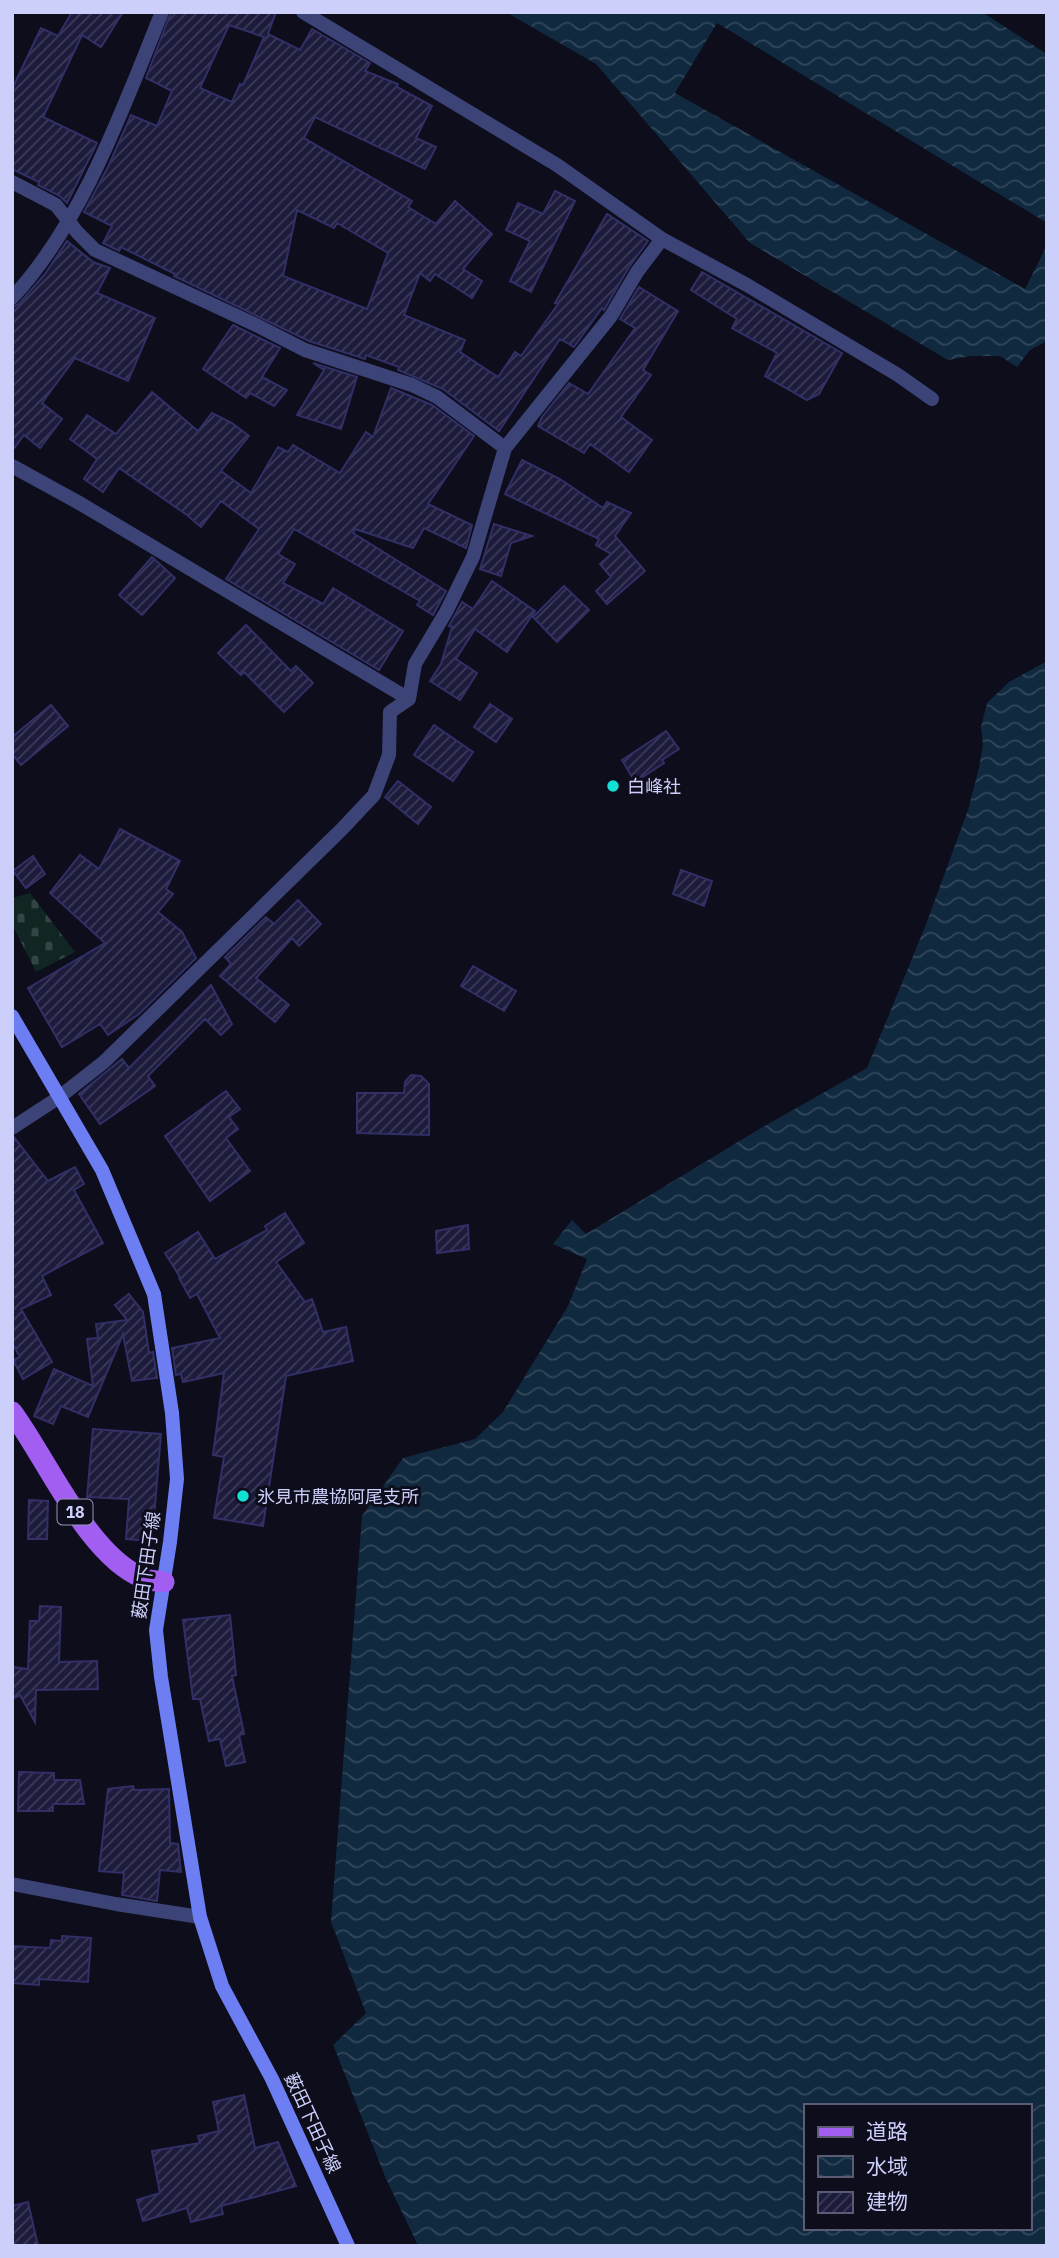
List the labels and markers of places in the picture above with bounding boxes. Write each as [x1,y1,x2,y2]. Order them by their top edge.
place label: 白峰社 [627,775,681,798]
marker: 白峰社 [605,778,621,794]
place label: 氷見市農協阿尾支所 [257,1485,419,1508]
marker: 氷見市農協阿尾支所 [235,1488,251,1504]

